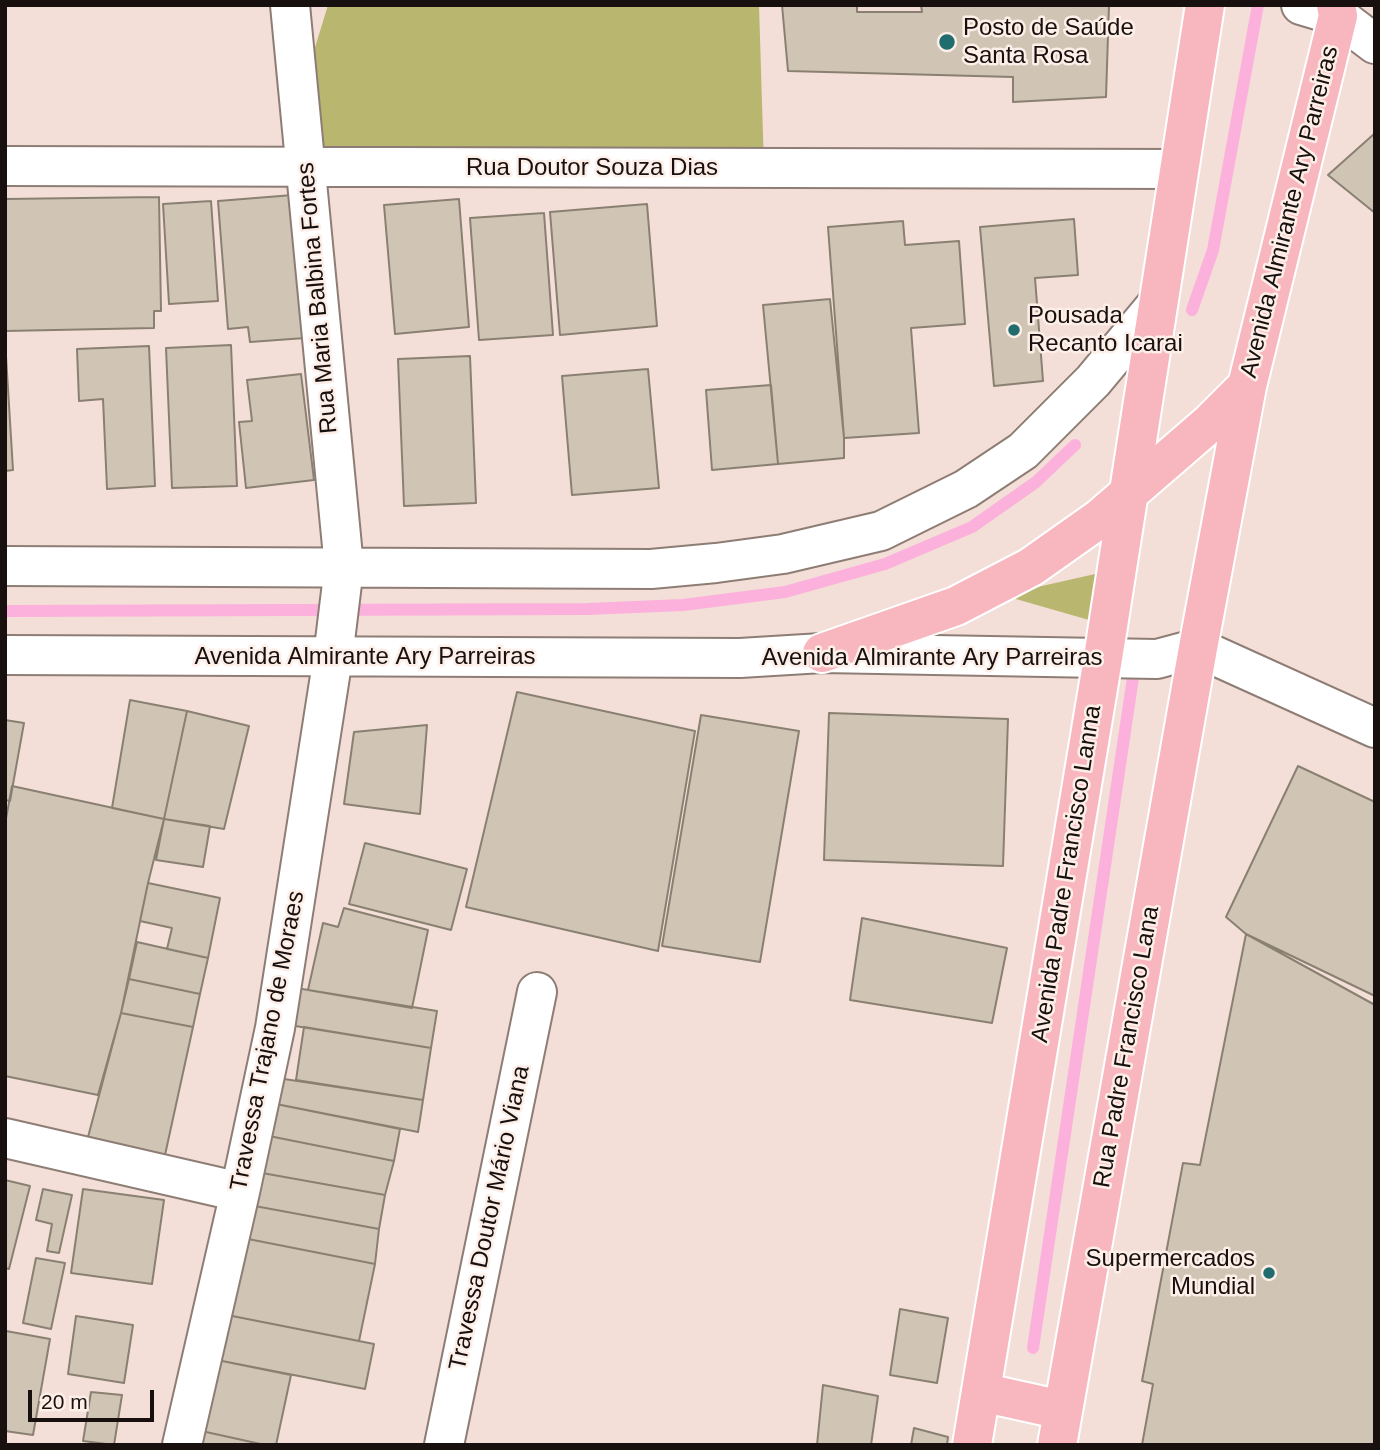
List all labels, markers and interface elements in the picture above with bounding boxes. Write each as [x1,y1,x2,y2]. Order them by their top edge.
place label: Posto de Saúde Santa Rosa [963,14,1134,70]
marker: Posto de Saúde Santa Rosa [937,32,957,52]
street label: Avenida Almirante Ary Parreiras [1235,43,1345,381]
street label: Rua Doutor Souza Dias [466,154,718,182]
street label: Rua Maria Balbina Fortes [292,161,344,435]
place label: Pousada Recanto Icarai [1028,302,1183,358]
marker: Pousada Recanto Icarai [1006,322,1022,338]
street label: Avenida Almirante Ary Parreiras [194,643,536,671]
street label: Avenida Almirante Ary Parreiras [761,644,1103,672]
street label: Avenida Padre Francisco Lanna [1026,703,1108,1045]
street label: Travessa Trajano de Moraes [225,889,311,1193]
street label: Rua Padre Francisco Lana [1088,904,1166,1190]
street label: Travessa Doutor Mário Viana [444,1063,536,1373]
place label: Supermercados Mundial [1086,1245,1255,1301]
marker: Supermercados Mundial [1261,1265,1277,1281]
scale bar [32,1376,158,1420]
text: 20 m [41,1390,88,1413]

